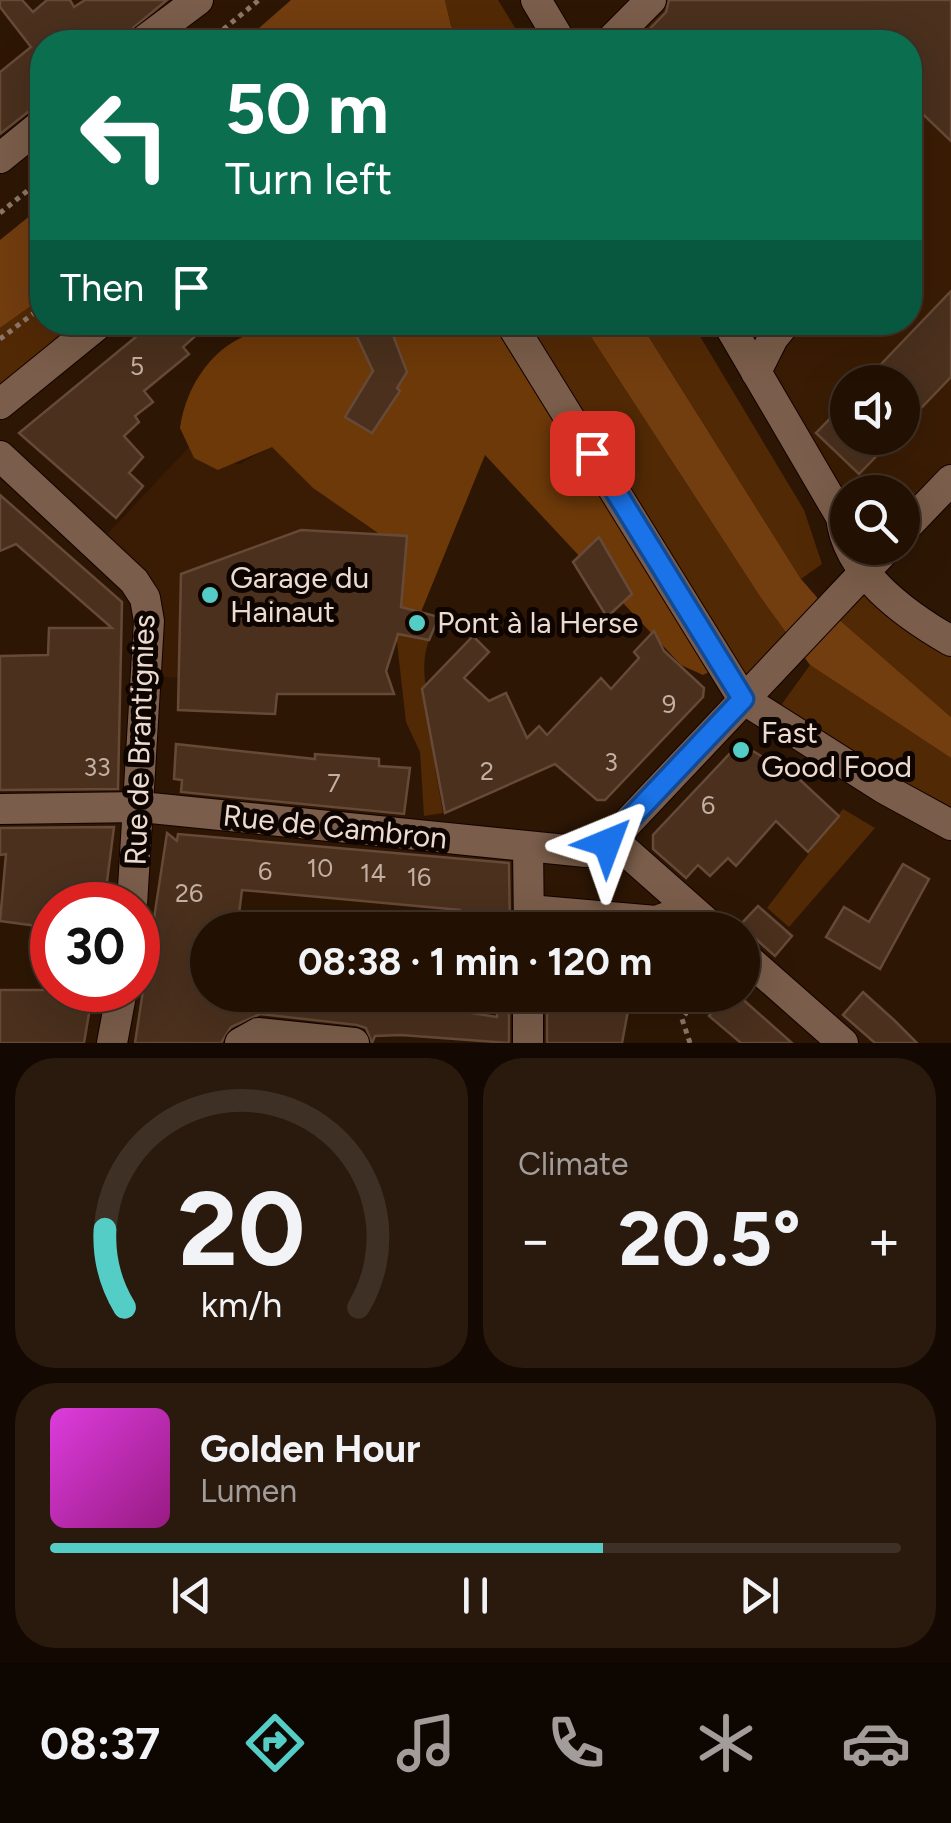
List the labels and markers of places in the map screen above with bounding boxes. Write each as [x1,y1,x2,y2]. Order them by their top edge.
pin [550,411,635,496]
place label: Garage du Hainaut [230,559,369,630]
marker: Garage du Hainaut [199,584,221,606]
place label: Pont à la Herse [437,604,638,641]
marker: Pont à la Herse [406,612,428,634]
place label: Fast Good Food [761,714,912,785]
marker: Fast Good Food [730,739,752,761]

